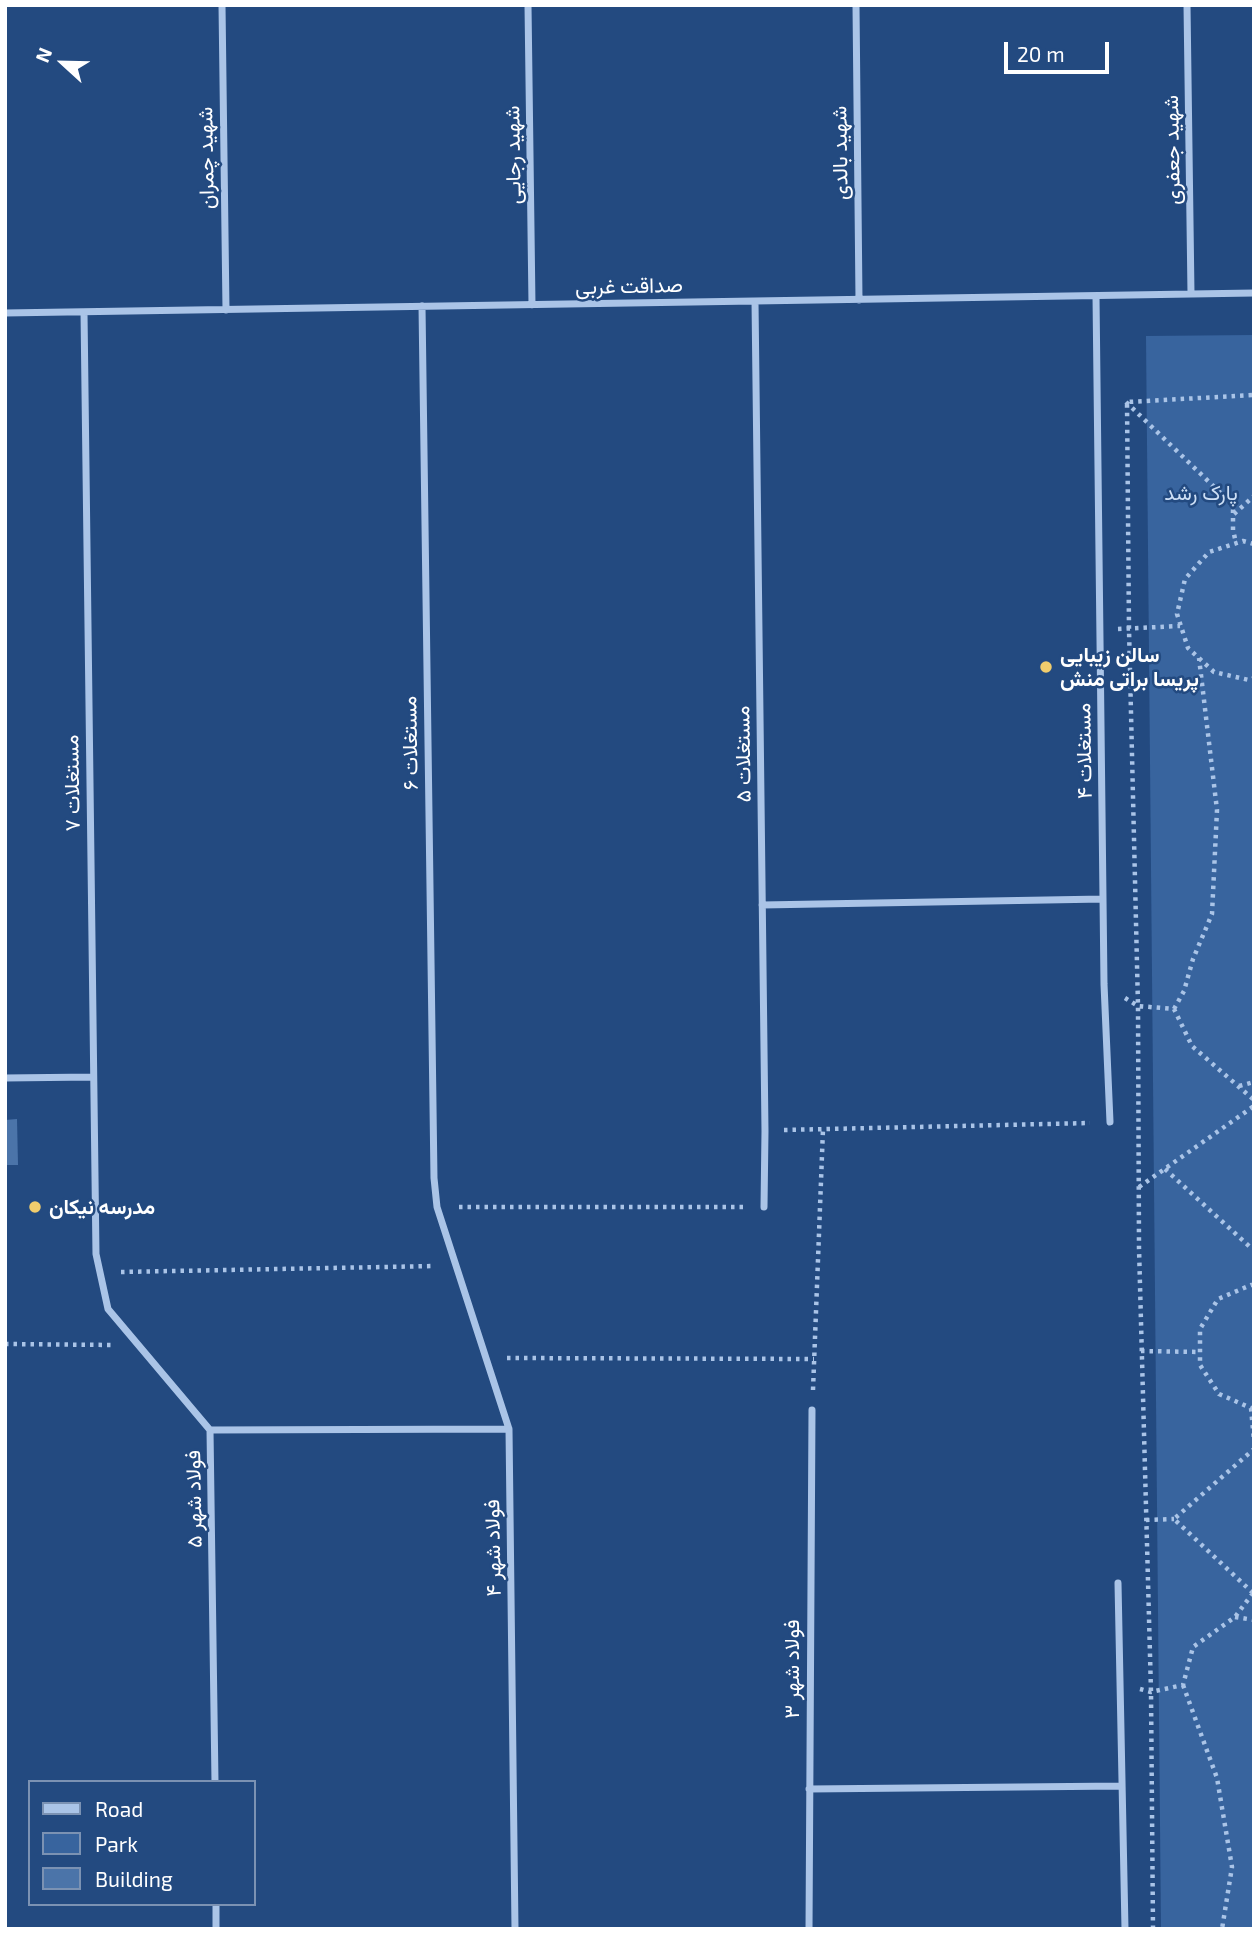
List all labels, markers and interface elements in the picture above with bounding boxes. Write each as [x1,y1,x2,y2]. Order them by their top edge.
north arrow [28,28,98,98]
scale bar [1007,28,1112,72]
text: 20 m [1017,41,1065,66]
text: N [30,44,56,66]
street label: شهید جعفری [1158,95,1186,205]
street label: شهید رجایی [500,105,526,205]
street label: شهید بالدی [827,106,853,200]
street label: شهید چمران [193,107,219,209]
street label: صداقت غربی [575,272,683,300]
park label: پارک رشد [1164,480,1238,506]
place label: سالن زیبایی پریسا براتی منش [1060,642,1199,692]
marker: سالن زیبایی پریسا براتی منش [1038,659,1054,675]
street label: مستغلات ۶ [397,696,423,790]
street label: مستغلات ۴ [1071,703,1097,799]
street label: مستغلات ۵ [730,706,756,802]
street label: مستغلات ۷ [59,735,85,831]
place label: مدرسه نیکان [49,1194,155,1220]
marker: مدرسه نیکان [27,1199,43,1215]
street label: فولاد شهر ۵ [181,1450,207,1548]
street label: فولاد شهر ۴ [480,1499,506,1597]
street label: فولاد شهر ۳ [779,1619,805,1719]
legend [28,1780,256,1906]
text: Road [95,1796,143,1821]
text: Park [95,1831,138,1856]
text: Building [95,1866,173,1891]

